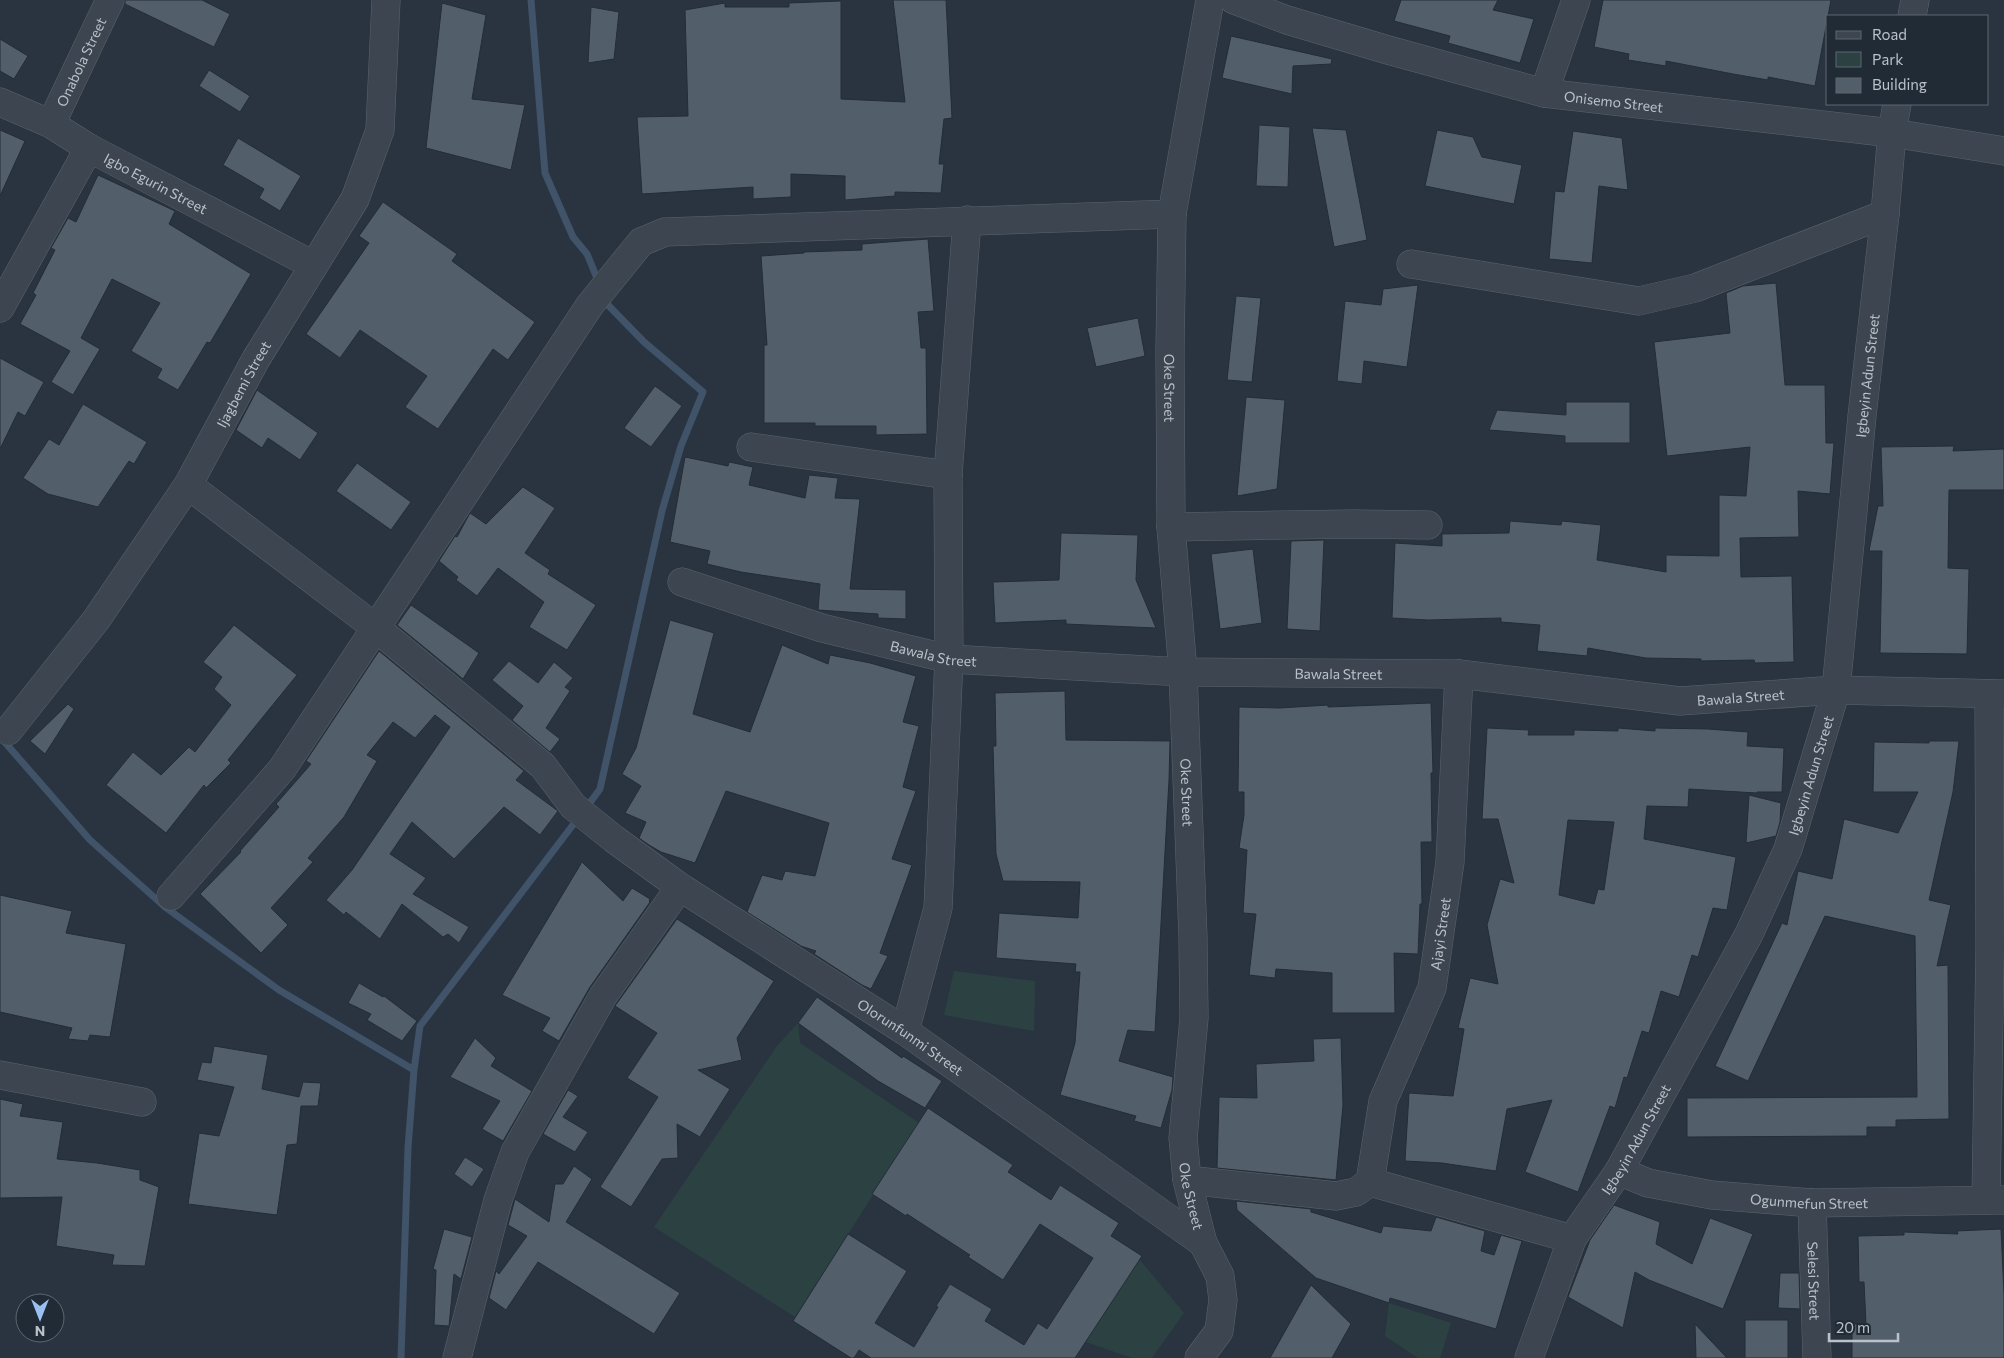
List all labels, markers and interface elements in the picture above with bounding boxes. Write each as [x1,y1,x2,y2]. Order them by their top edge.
street label: Onabola Street [52,14,109,109]
legend [1826,15,1989,105]
text: Road [1872,25,1907,43]
text: Park [1872,50,1903,68]
text: Building [1872,75,1927,93]
street label: Onisemo Street [1563,87,1664,115]
street label: Igbo Egurin Street [101,149,211,217]
street label: Igbeyin Adun Street [1852,313,1882,438]
street label: Ijagbemi Street [212,337,274,430]
street label: Oke Street [1162,354,1179,423]
street label: Bawala Street [889,637,978,669]
street label: Bawala Street [1295,664,1383,682]
street label: Bawala Street [1696,685,1785,708]
street label: Igbeyin Adun Street [1784,713,1836,837]
street label: Oke Street [1178,758,1197,827]
street label: Ajayi Street [1426,896,1453,971]
street label: Olorunfunmi Street [855,995,967,1079]
street label: Igbeyin Adun Street [1597,1081,1674,1197]
street label: Oke Street [1177,1162,1208,1232]
street label: Ogunmefun Street [1750,1190,1869,1212]
street label: Selesi Street [1805,1241,1824,1321]
north arrow [15,1293,65,1343]
scale bar [1829,1310,1898,1342]
text: 20 m [1836,1318,1870,1336]
text: N [35,1323,45,1340]

